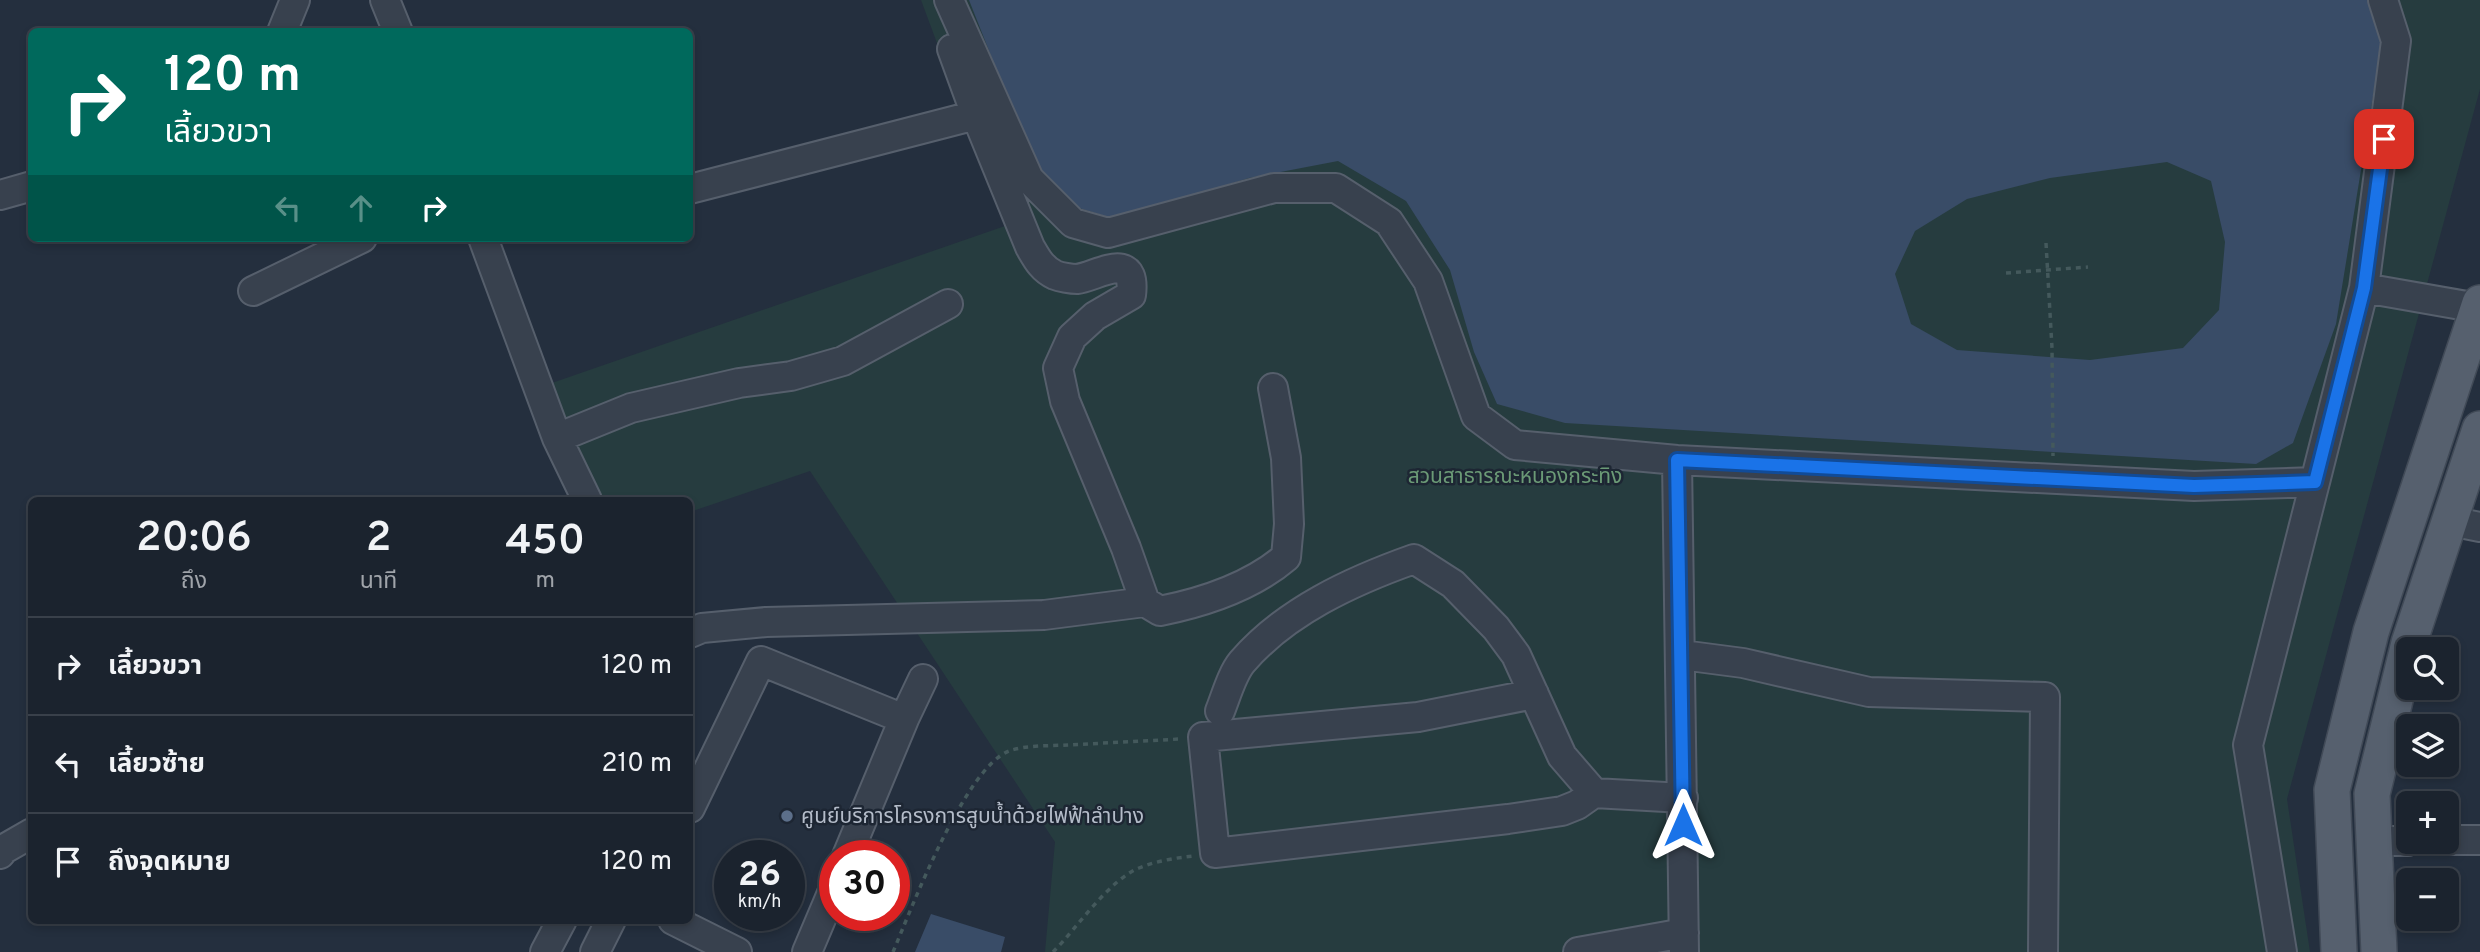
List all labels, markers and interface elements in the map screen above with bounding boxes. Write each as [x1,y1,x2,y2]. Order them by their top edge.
text: 120 m [164,47,301,109]
icon: right [49,56,140,147]
pin [2354,109,2414,169]
text: เลี้ยวขวา [164,114,272,154]
icon: arrive [2365,120,2403,158]
icon: left [269,189,307,227]
icon: ahead [342,189,380,227]
icon: right [415,189,453,227]
park label: สวนสาธารณะหนองกระทิง [1408,464,1622,491]
text: 20:06 [136,513,252,566]
text: 2 [366,513,391,566]
text: 450 [505,516,585,569]
text: m [535,567,555,596]
text: ถึง [181,568,207,597]
text: นาที [360,568,397,597]
map controls [2396,637,2459,931]
button: search [2396,637,2459,700]
icon: right [49,647,87,685]
text: 120 m [602,650,672,683]
text: เลี้ยวขวา [108,651,202,684]
button: layers [2396,714,2459,777]
icon: left [49,745,87,783]
text: 210 m [602,748,672,781]
text: เลี้ยวซ้าย [108,749,205,782]
position arrow [1646,788,1720,862]
button: + [2396,791,2459,854]
place label: ศูนย์บริการโครงการสูบน้ำด้วยไฟฟ้าลําปาง [801,801,1144,831]
marker: ศูนย์บริการโครงการสูบน้ำด้วยไฟฟ้าลําปาง [779,808,795,824]
speed limit sign: 30 [819,840,910,931]
icon: arrive [49,843,87,881]
text: 120 m [602,846,672,879]
text: ถึงจุดหมาย [108,847,231,880]
text: 26 [738,854,781,898]
button: − [2396,868,2459,931]
text: km/h [738,891,781,914]

